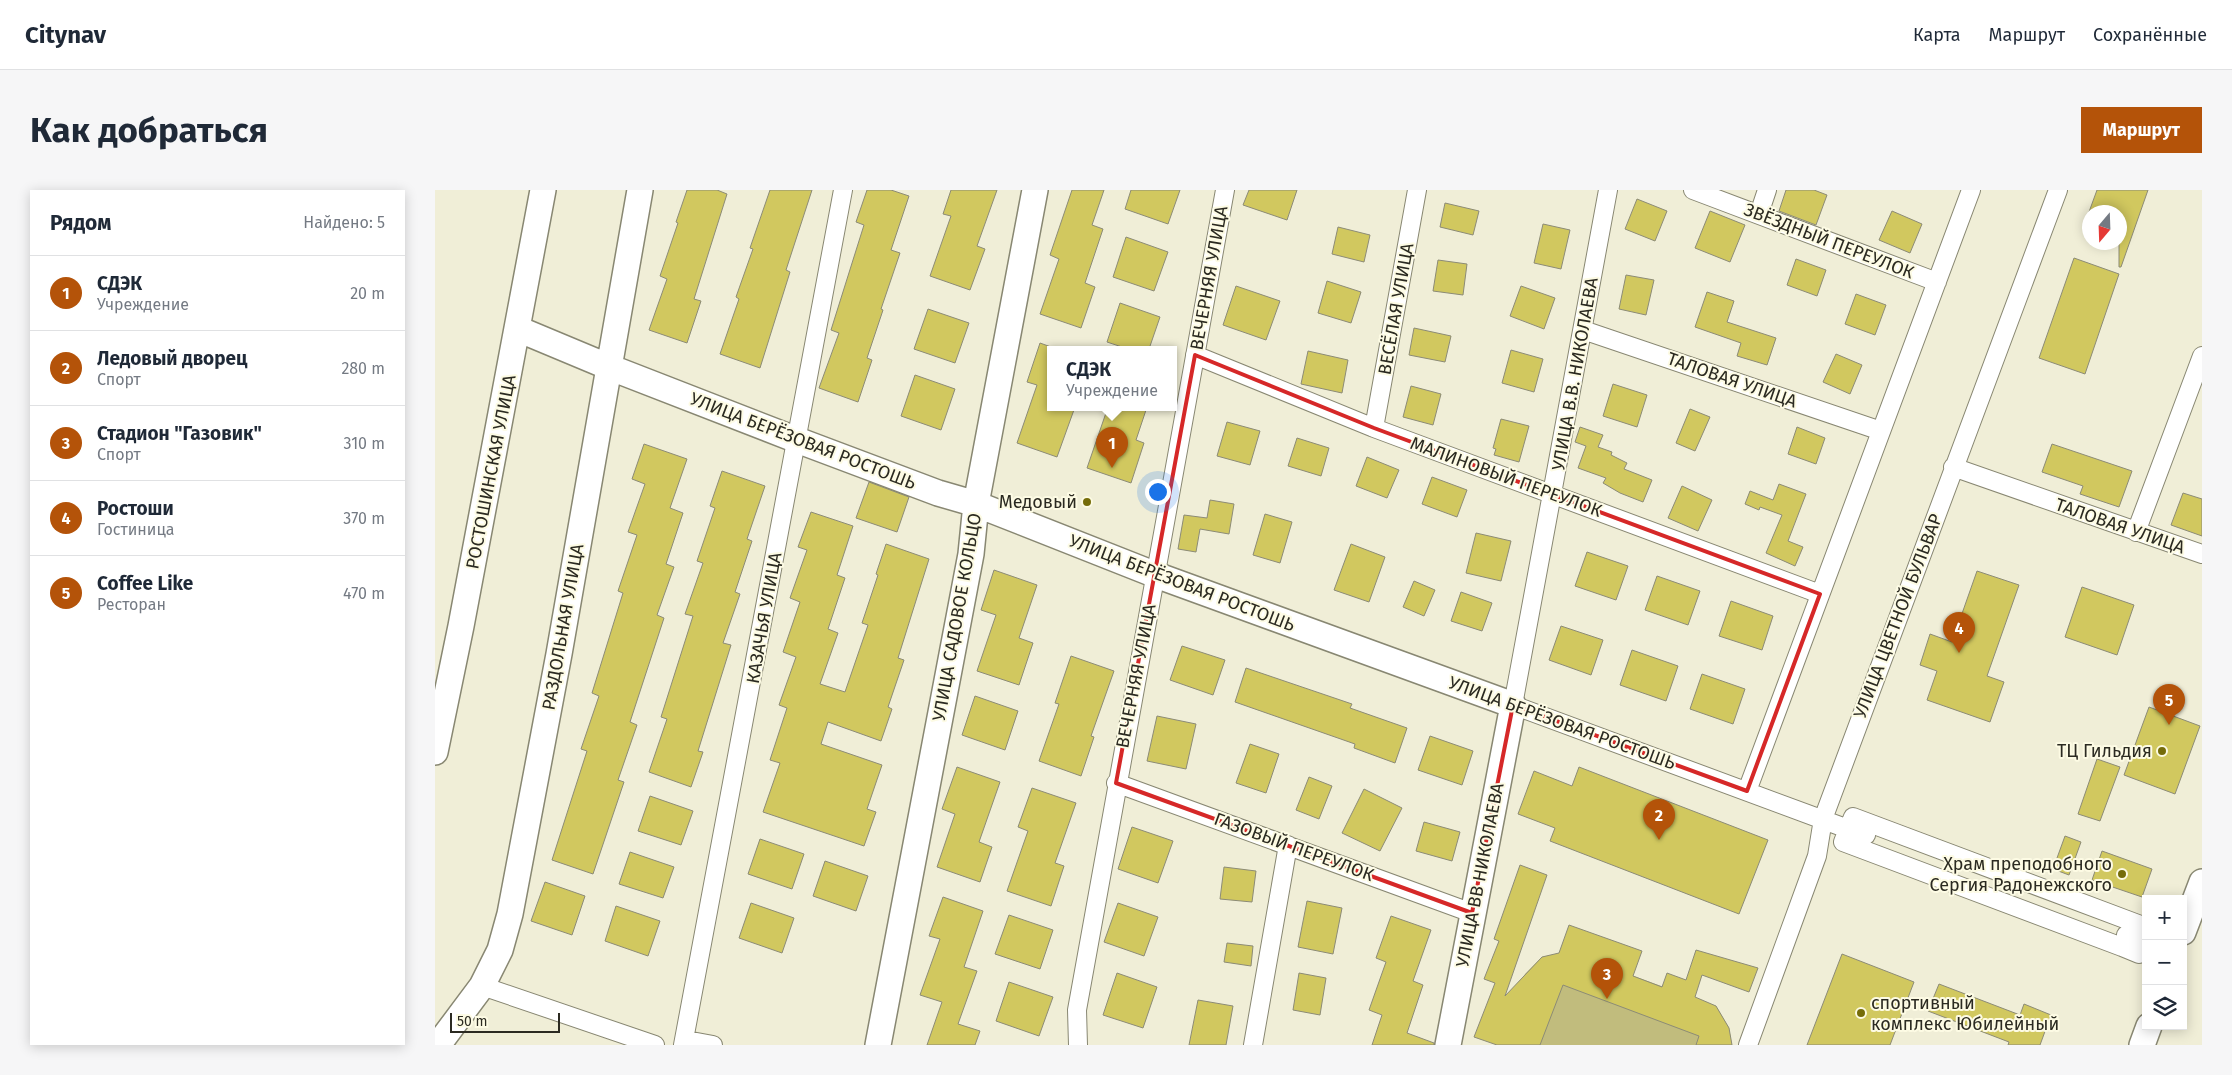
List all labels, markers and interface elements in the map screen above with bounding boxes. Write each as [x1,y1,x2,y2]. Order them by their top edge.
text: Citynav [25,21,106,49]
text: Карта [1913,24,1961,46]
text: Маршрут [1989,24,2065,46]
text: Сохранённые [2093,24,2207,46]
button: Маршрут [2081,107,2202,153]
text: Как добраться [30,109,268,151]
street label: ЗВЁЗДНЫЙ ПЕРЕУЛОК [1741,198,1917,284]
street label: ВЕЧЕРНЯЯ УЛИЦА [1185,203,1233,352]
north arrow [2082,205,2127,250]
text: Рядом [50,210,111,236]
text: Найдено: 5 [303,213,385,232]
street label: ВЕСЁЛАЯ УЛИЦА [1374,241,1419,377]
text: СДЭК [97,272,142,295]
street label: УЛИЦА В.В. НИКОЛАЕВА [1547,275,1603,472]
text: 1 [62,284,70,303]
text: 20 m [350,284,385,303]
text: Учреждение [97,295,189,314]
popup [1047,346,1177,411]
text: Ледовый дворец [97,347,247,370]
street label: ТАЛОВАЯ УЛИЦА [1664,348,1800,413]
text: СДЭК [1066,358,1111,381]
text: 2 [62,359,70,378]
text: 280 m [341,359,385,378]
text: Спорт [97,370,141,389]
street label: РОСТОШИНСКАЯ УЛИЦА [461,372,521,571]
text: Учреждение [1066,381,1158,400]
street label: УЛИЦА БЕРЁЗОВАЯ РОСТОШЬ [687,388,919,494]
text: Стадион "Газовик" [97,422,262,445]
pin: 1 [1096,427,1128,468]
street label: МАЛИНОВЫЙ ПЕРЕУЛОК [1407,432,1605,522]
text: 3 [62,434,70,453]
text: 310 m [344,434,385,453]
text: Спорт [97,445,141,464]
your location [1145,479,1171,505]
place label: Медовый [999,491,1077,513]
street label: ТАЛОВАЯ УЛИЦА [2052,494,2188,559]
marker: Медовый [1081,496,1093,508]
text: Ростоши [97,497,174,520]
text: 4 [61,509,71,528]
text: 370 m [343,509,385,528]
street label: УЛИЦА САДОВОЕ КОЛЬЦО [928,511,986,723]
street label: УЛИЦА ЦВЕТНОЙ БУЛЬВАР [1849,511,1947,721]
text: Гостиница [97,520,175,539]
street label: УЛИЦА БЕРЁЗОВАЯ РОСТОШЬ [1066,530,1298,636]
street label: РАЗДОЛЬНАЯ УЛИЦА [538,542,589,712]
street label: КАЗАЧЬЯ УЛИЦА [742,550,786,685]
text: Coffee Like [97,572,193,595]
text: 5 [62,584,70,603]
text: 470 m [343,584,385,603]
text: Ресторан [97,595,166,614]
street label: ВЕЧЕРНЯЯ УЛИЦА [1111,601,1161,750]
pin: 4 [1943,612,1975,653]
street label: УЛИЦА БЕРЁЗОВАЯ РОСТОШЬ [1445,672,1679,774]
pin: 5 [2153,684,2185,725]
place label: ТЦ Гильдия [2057,740,2152,762]
marker: ТЦ Гильдия [2156,745,2168,757]
street label: УЛИЦА ВВ НИКОЛАЕВА [1451,780,1509,969]
pin: 2 [1643,799,1675,840]
street label: ГАЗОВЫЙ ПЕРЕУЛОК [1211,808,1377,886]
place label: Храм преподобного Сергия Радонежского [1930,853,2112,896]
marker: Храм преподобного Сергия Радонежского [2116,868,2128,880]
map controls [2142,895,2187,1030]
button: + [2142,895,2187,940]
button: − [2142,940,2187,985]
pin: 3 [1591,958,1623,999]
button: layers [2142,985,2187,1030]
place label: спортивный комплекс Юбилейный [1871,992,2059,1035]
marker: спортивный комплекс Юбилейный [1855,1007,1867,1019]
scale bar [450,1010,560,1033]
text: 50 m [457,1013,488,1030]

